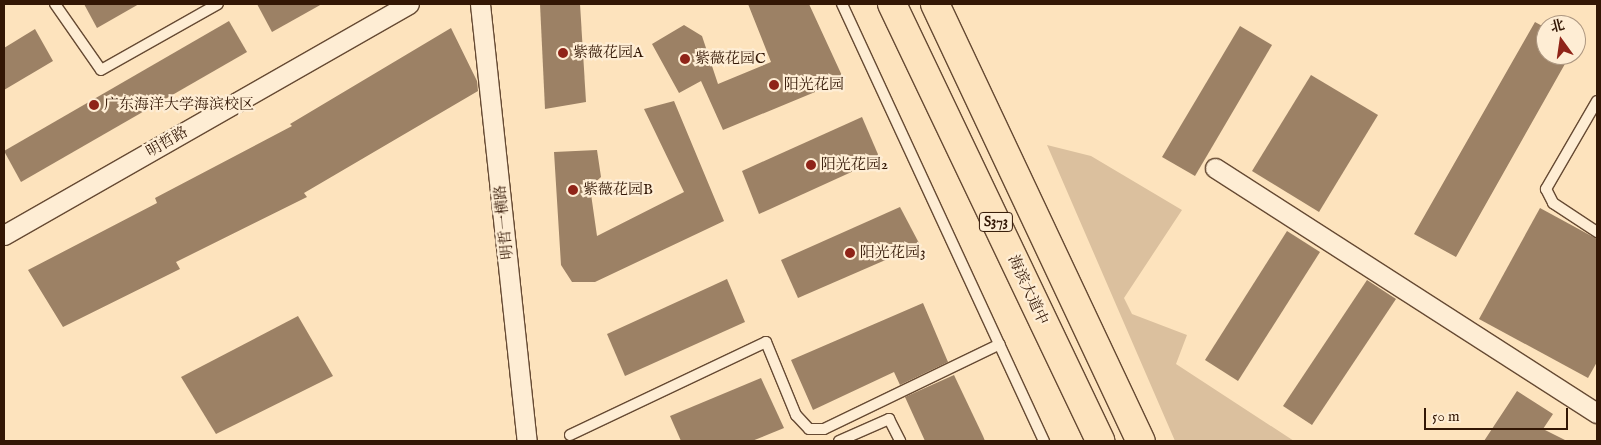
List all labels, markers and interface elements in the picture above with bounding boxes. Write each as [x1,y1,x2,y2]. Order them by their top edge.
north arrow [1536,15,1586,65]
text: 北 [1549,16,1567,37]
place label: 紫薇花园A [573,44,643,62]
marker: 紫薇花园A [557,47,569,59]
place label: 紫薇花园C [695,50,766,68]
marker: 紫薇花园C [679,53,691,65]
place label: 阳光花园 [784,76,844,94]
marker: 阳光花园 [768,79,780,91]
place label: 广东海洋大学海滨校区 [104,96,254,114]
marker: 广东海洋大学海滨校区 [88,99,100,111]
street label: 明哲路 [143,123,191,161]
place label: 阳光花园2 [821,156,888,174]
marker: 阳光花园2 [805,159,817,171]
place label: 紫薇花园B [583,181,653,199]
street label: 明哲一横路 [491,184,517,260]
marker: 紫薇花园B [567,184,579,196]
road number: S373 [978,210,1014,233]
place label: 阳光花园3 [860,244,926,262]
marker: 阳光花园3 [844,247,856,259]
street label: 海滨大道中 [1004,252,1052,328]
scale bar [1426,398,1570,430]
text: 50 m [1432,407,1460,426]

